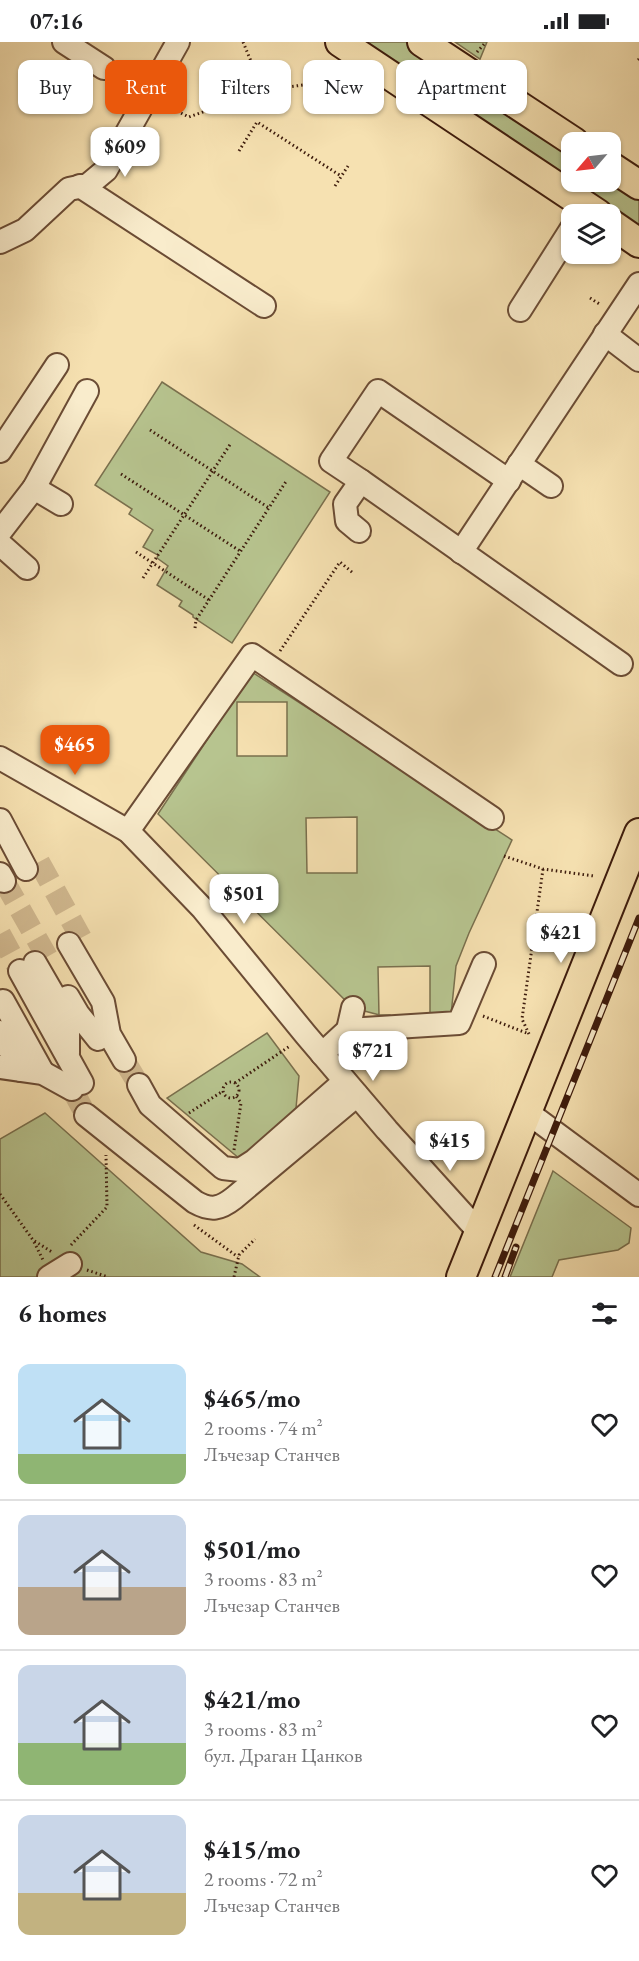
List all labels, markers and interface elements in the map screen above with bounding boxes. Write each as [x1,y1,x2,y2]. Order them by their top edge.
text: 07:16 [30,7,83,36]
chip: Buy [18,60,93,114]
chip: Rent [105,60,187,114]
chip: Filters [199,60,291,114]
chip: New [303,60,384,114]
chip: Apartment [396,60,527,114]
pin: $609 [89,127,161,178]
north arrow [561,132,621,192]
map controls [561,132,621,264]
text: $609 [105,133,145,159]
button: layers [561,204,621,264]
pin: $465 [39,725,111,776]
text: $465 [55,731,95,757]
pin: $501 [208,874,280,925]
text: $501 [224,880,264,906]
pin: $421 [525,913,597,964]
text: $421 [541,919,581,945]
pin: $721 [337,1031,409,1082]
text: $721 [353,1037,393,1063]
pin: $415 [414,1121,486,1172]
text: $415 [430,1127,470,1153]
text: 6 homes [18,1296,107,1330]
icon: filters [588,1297,621,1330]
text: $465/mo [204,1381,300,1415]
icon: home [66,1388,138,1460]
icon: heart [588,1408,621,1441]
text: 2 rooms · 74 m² [204,1415,323,1441]
text: Лъчезар Станчев [204,1441,340,1467]
text: $501/mo [204,1532,300,1566]
icon: home [66,1539,138,1611]
icon: heart [588,1559,621,1592]
text: 3 rooms · 83 m² [204,1566,323,1592]
text: Лъчезар Станчев [204,1592,340,1618]
text: $421/mo [204,1682,300,1716]
icon: home [66,1689,138,1761]
icon: heart [588,1709,621,1742]
text: 3 rooms · 83 m² [204,1716,323,1742]
text: бул. Драган Цанков [204,1742,362,1768]
text: $415/mo [204,1832,300,1866]
icon: home [66,1839,138,1911]
icon: heart [588,1859,621,1892]
text: 2 rooms · 72 m² [204,1866,323,1892]
text: Лъчезар Станчев [204,1892,340,1918]

